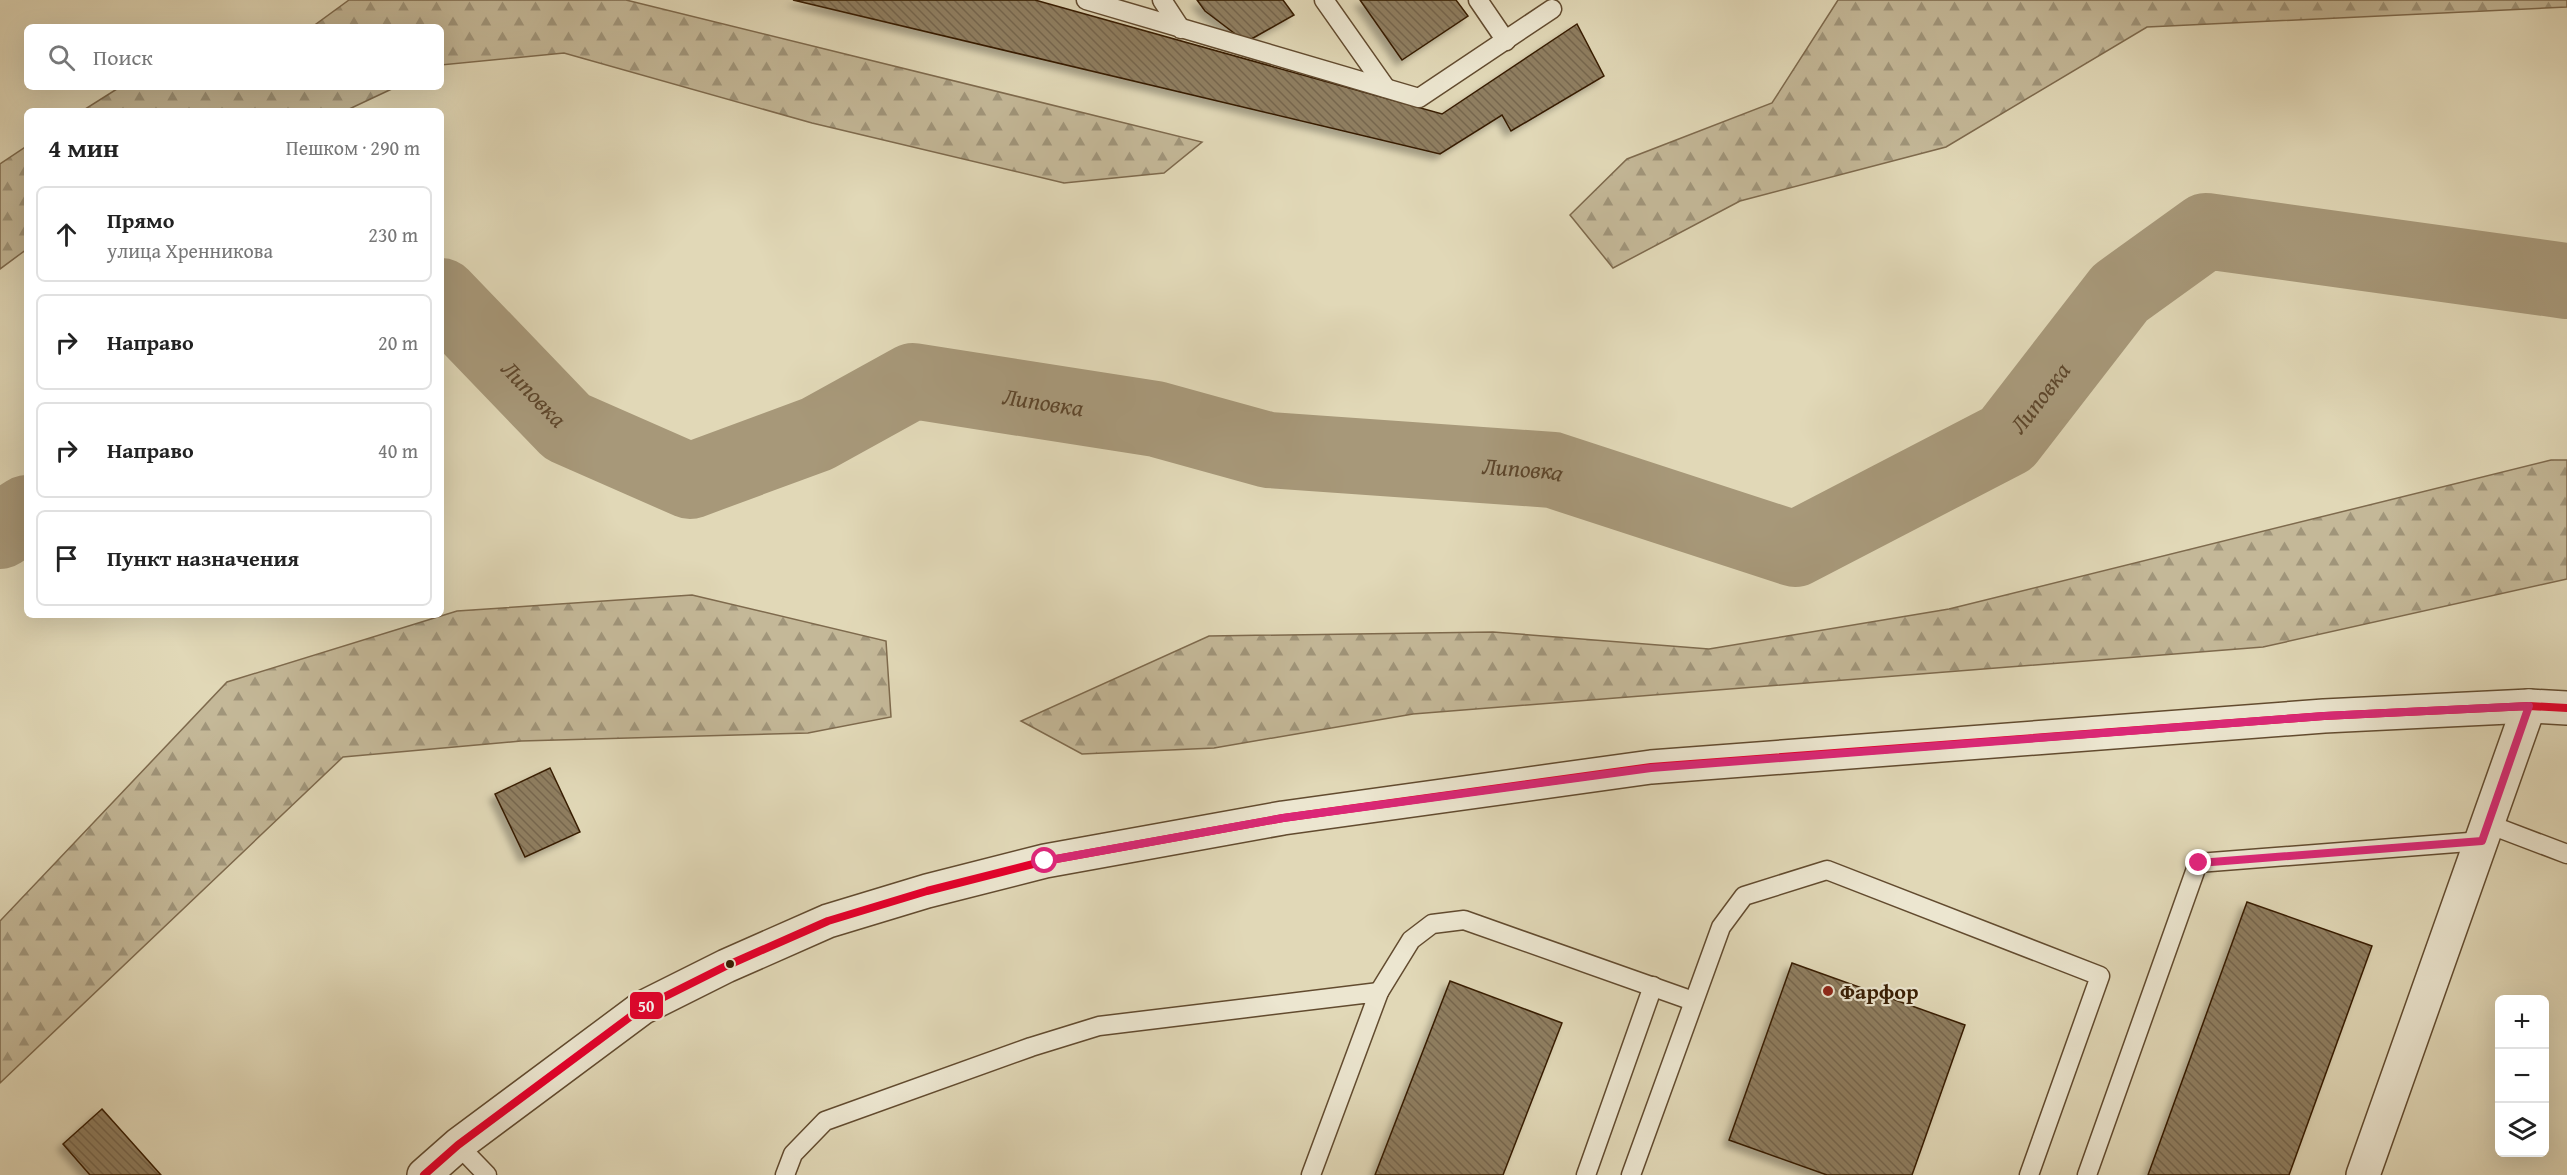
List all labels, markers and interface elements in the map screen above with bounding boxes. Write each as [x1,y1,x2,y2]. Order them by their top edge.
search box [24,24,444,90]
icon: search [45,41,78,74]
text: Поиск [93,41,153,73]
text: 4 мин [48,128,119,167]
text: Пешком · 290 m [286,133,420,162]
text: Прямо [107,204,174,236]
icon: ahead [50,218,83,251]
text: 230 m [368,220,418,249]
text: улица Хренникова [107,236,273,265]
icon: right [50,326,83,359]
text: Направо [107,326,194,358]
text: 20 m [378,328,418,357]
water label: Липовка [494,352,576,435]
water label: Липовка [2000,354,2078,441]
water label: Липовка [1000,378,1086,425]
icon: right [50,434,83,467]
text: Направо [107,434,194,466]
text: 40 m [378,436,418,465]
water label: Липовка [1481,448,1569,490]
icon: arrive [50,542,83,575]
text: Пункт назначения [107,542,299,574]
route start [1031,847,1057,873]
route end [2185,849,2211,875]
unlabelled marker [724,958,736,970]
place label: Фарфор [1840,975,1919,1007]
marker: Фарфор [1821,984,1835,998]
line badge: 50 [629,991,664,1020]
text: 50 [638,994,654,1018]
map controls [2495,995,2549,1157]
button: + [2495,995,2549,1049]
button: − [2495,1049,2549,1103]
button: layers [2495,1103,2549,1157]

